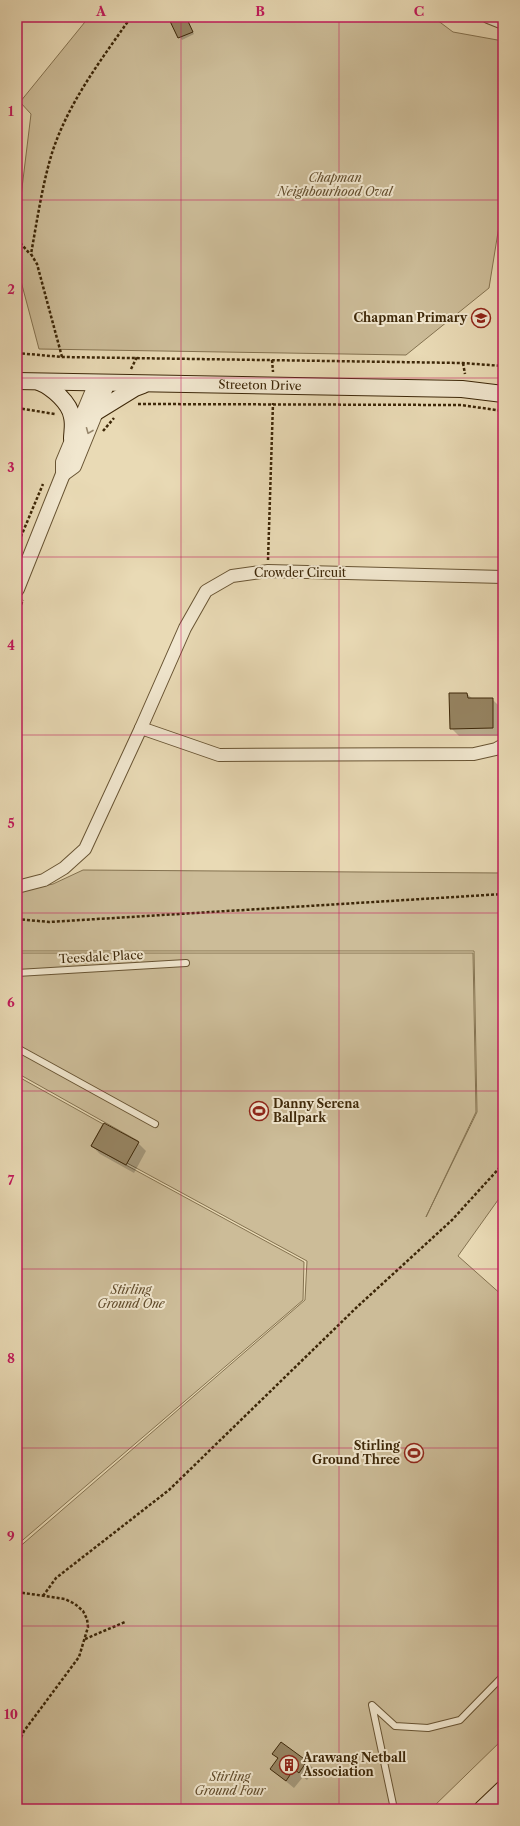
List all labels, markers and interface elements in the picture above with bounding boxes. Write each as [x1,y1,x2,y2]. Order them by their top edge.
text: A [95,3,107,19]
text: B [255,3,265,19]
text: C [414,3,424,19]
text: 1 [8,103,14,119]
park label: Chapman Neighbourhood Oval [277,170,394,199]
text: 2 [7,281,15,297]
school or university icon: Chapman Primary [470,307,492,329]
place label: Chapman Primary [353,310,468,325]
street label: Streeton Drive [218,377,302,393]
one-way arrow [85,428,93,435]
text: 3 [7,459,15,475]
street label: Crowder Circuit [254,565,347,580]
text: 4 [7,637,15,653]
text: 5 [7,815,15,831]
street label: Teesdale Place [58,947,144,966]
text: 6 [7,994,15,1010]
place label: Danny Serena Ballpark [273,1096,360,1125]
sports icon: Danny Serena Ballpark [248,1100,270,1122]
text: 7 [8,1172,15,1188]
park label: Stirling Ground One [97,1282,166,1311]
text: 8 [7,1350,15,1366]
place label: Stirling Ground Three [312,1438,401,1467]
sports icon: Stirling Ground Three [403,1442,425,1464]
text: 9 [7,1528,15,1544]
text: 10 [4,1706,18,1722]
place label: Arawang Netball Association [302,1750,406,1779]
building icon: Arawang Netball Association [278,1754,300,1776]
park label: Stirling Ground Four [194,1769,267,1798]

